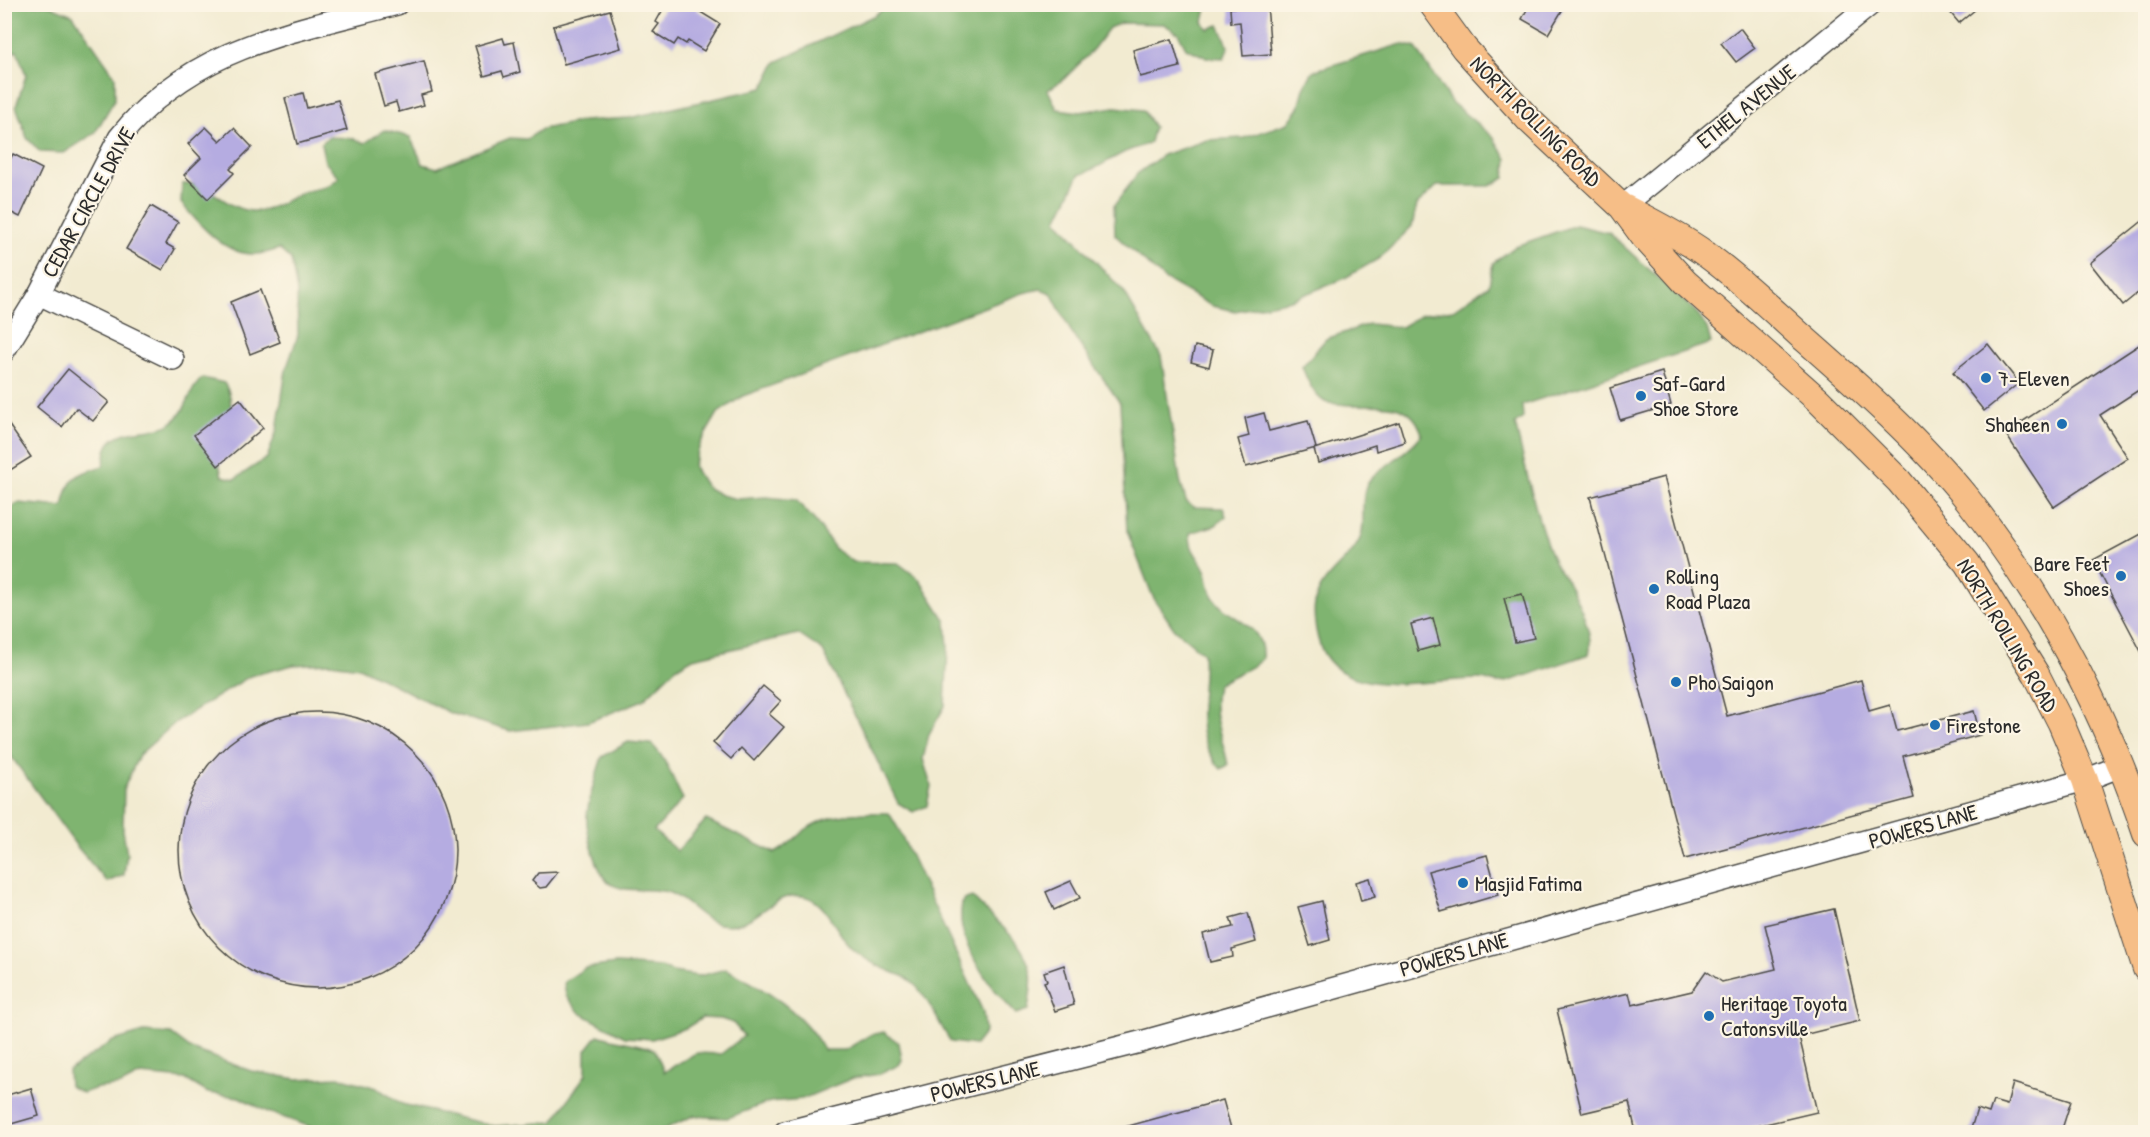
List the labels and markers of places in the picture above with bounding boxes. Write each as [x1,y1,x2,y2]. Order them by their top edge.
place label: 7-Eleven [1998,363,2070,393]
place label: Saf-Gard Shoe Store [1653,368,1739,423]
marker: 7-Eleven [1979,371,1993,385]
marker: Saf-Gard Shoe Store [1634,389,1648,403]
place label: Shaheen [1985,409,2050,439]
marker: Shaheen [2055,417,2069,431]
place label: Bare Feet Shoes [2034,548,2109,603]
place label: Rolling Road Plaza [1666,561,1751,616]
marker: Bare Feet Shoes [2114,569,2128,583]
marker: Rolling Road Plaza [1647,582,1661,596]
place label: Pho Saigon [1688,667,1774,697]
marker: Pho Saigon [1669,675,1683,689]
place label: Firestone [1946,710,2021,740]
marker: Firestone [1928,718,1942,732]
place label: Masjid Fatima [1475,868,1582,898]
marker: Masjid Fatima [1456,876,1470,890]
place label: Heritage Toyota Catonsville [1721,988,1847,1043]
marker: Heritage Toyota Catonsville [1702,1009,1716,1023]

